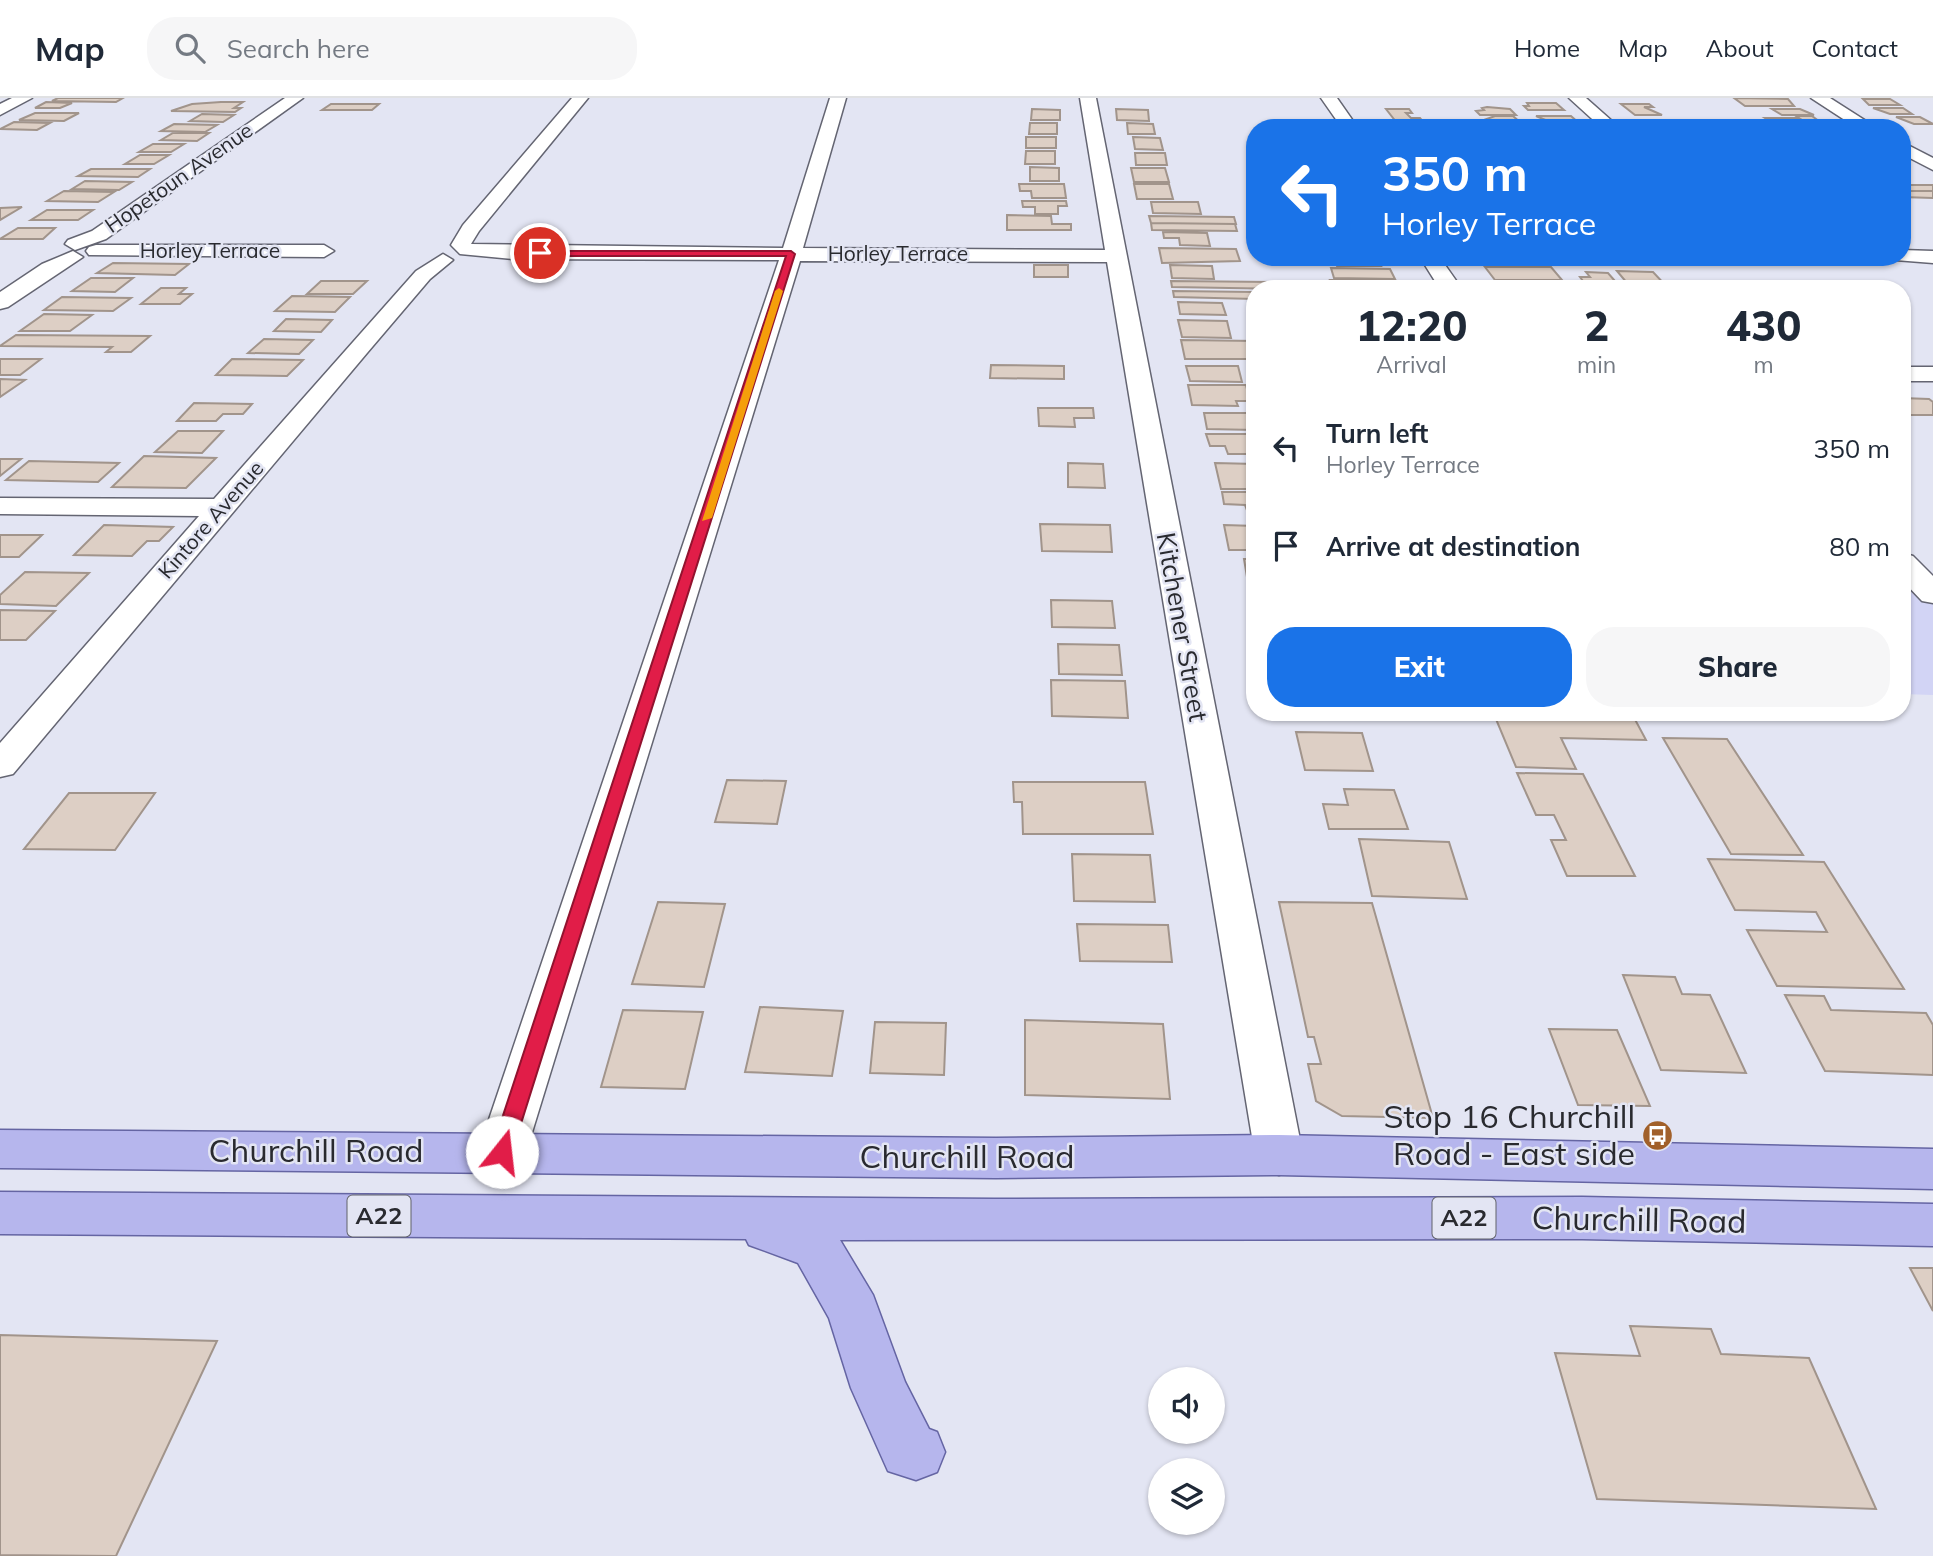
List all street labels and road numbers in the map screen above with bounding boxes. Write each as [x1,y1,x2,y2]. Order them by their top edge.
street label: Hopetoun Avenue [100,117,257,238]
street label: Horley Terrace [140,237,280,263]
street label: Horley Terrace [828,240,968,266]
street label: Kintore Avenue [152,455,268,583]
street label: Kitchener Street [1150,530,1215,724]
street label: Churchill Road [209,1130,423,1170]
street label: Churchill Road [860,1136,1074,1176]
road number: A22 [348,1196,410,1236]
street label: Churchill Road [1531,1197,1747,1241]
road number: A22 [1432,1198,1496,1238]

